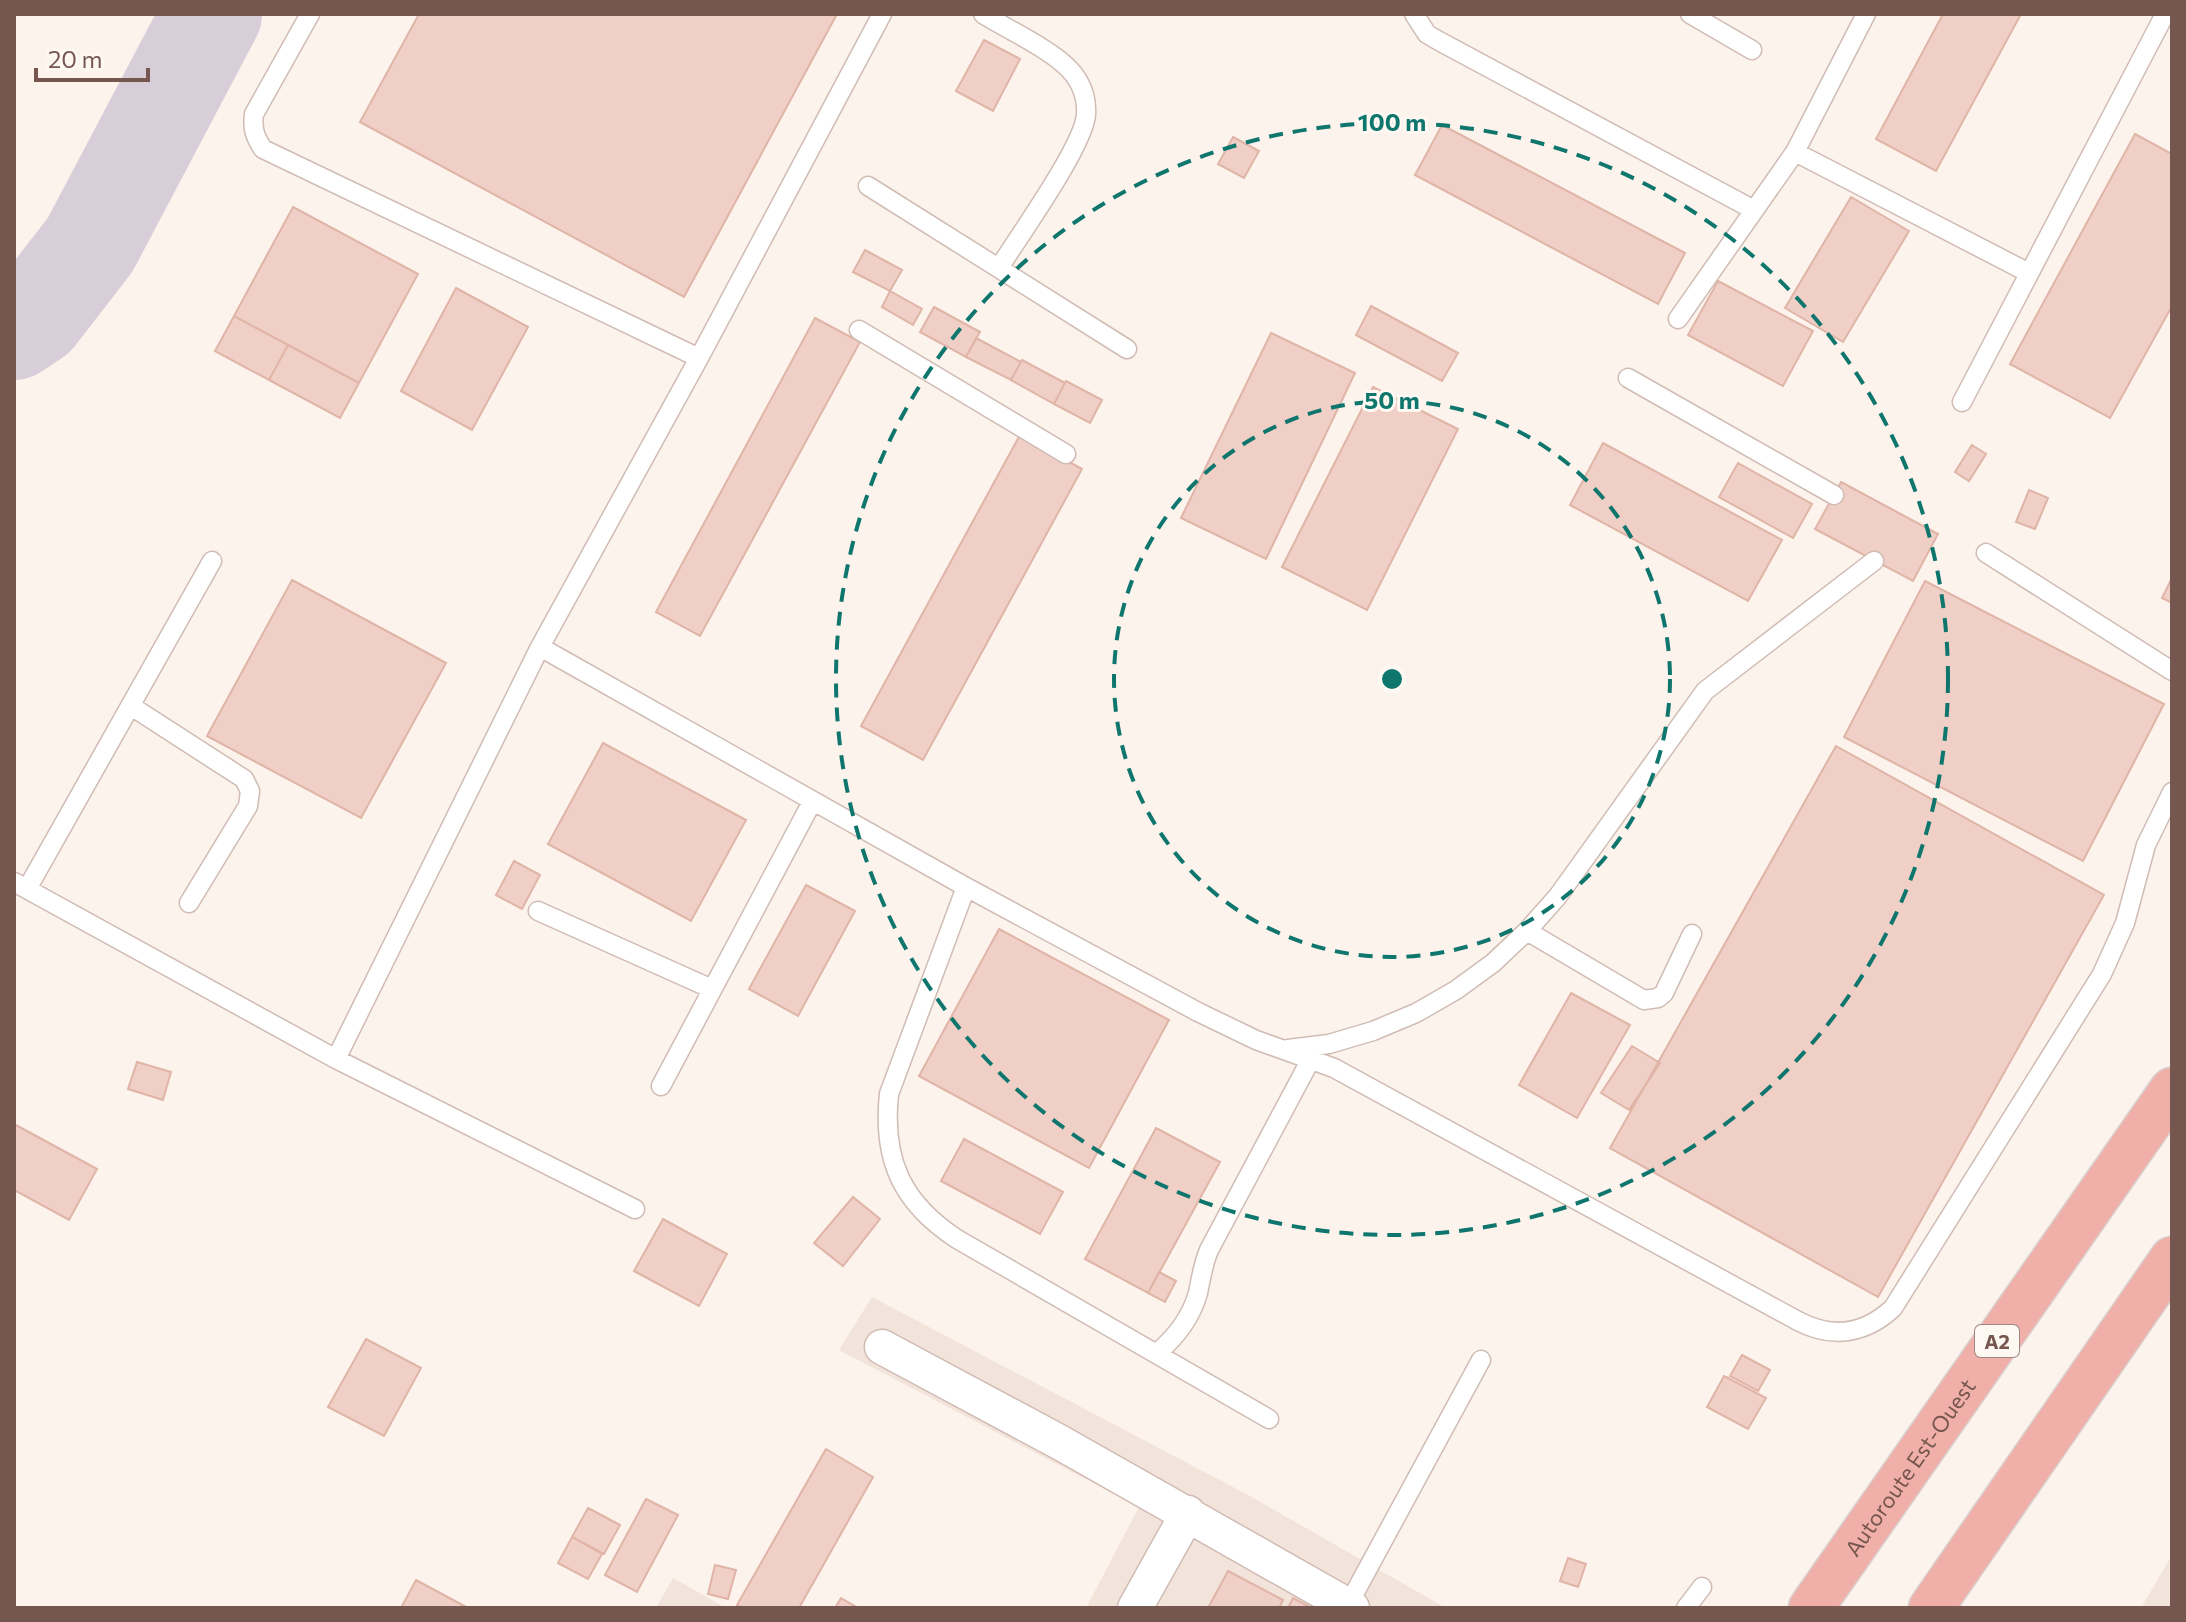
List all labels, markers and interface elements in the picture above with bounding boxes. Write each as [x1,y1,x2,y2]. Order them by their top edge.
scale bar [36,32,148,82]
text: 20 m [48,44,102,73]
text: 100 m [1358,107,1426,136]
text: 50 m [1364,385,1420,414]
centre of rings [1378,665,1406,693]
road number: A2 [1975,1325,2019,1357]
street label: Autoroute Est-Ouest [1838,1373,1980,1561]

